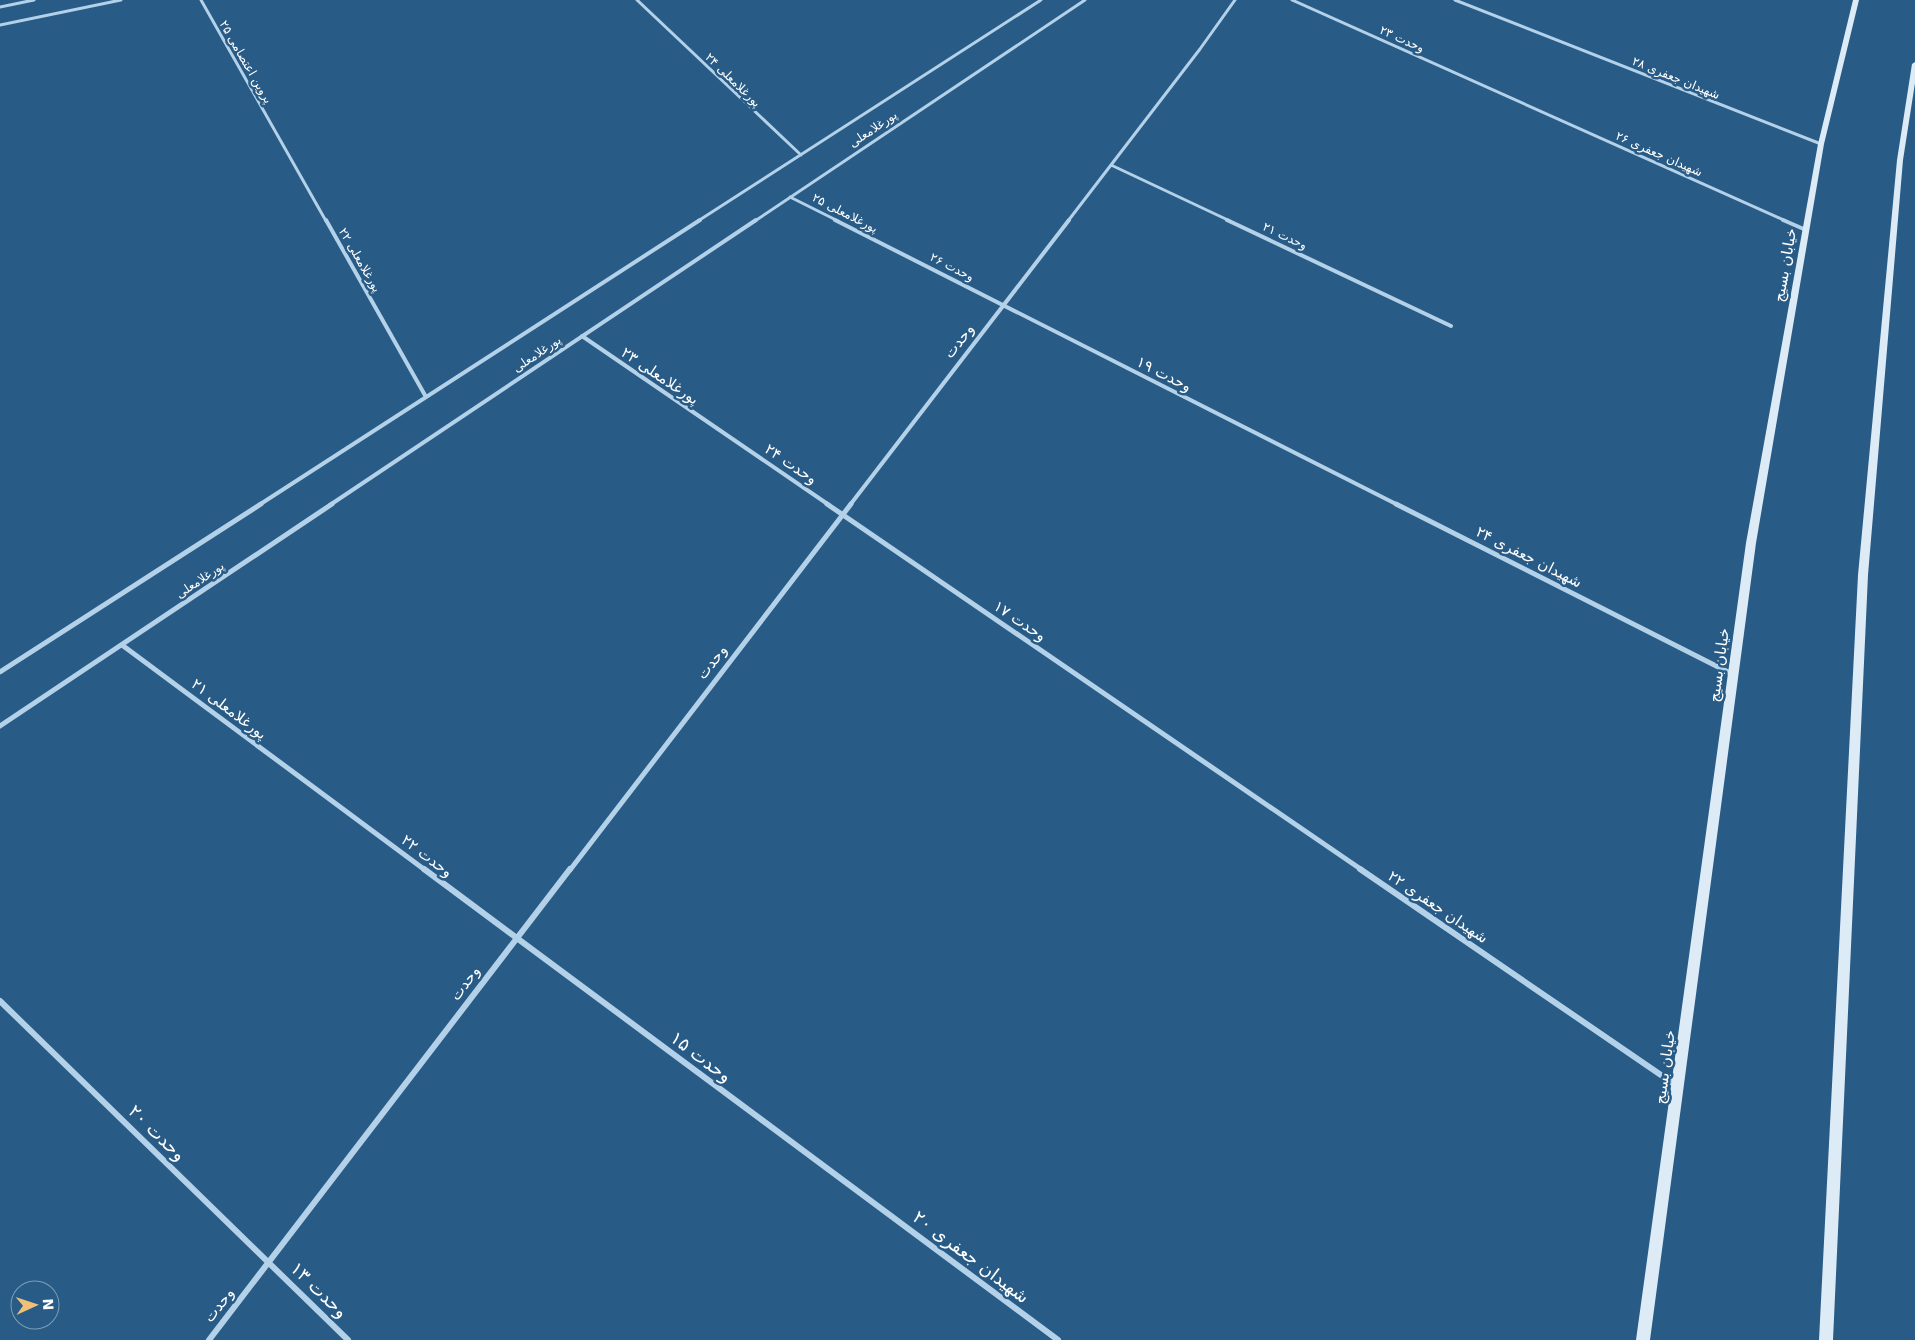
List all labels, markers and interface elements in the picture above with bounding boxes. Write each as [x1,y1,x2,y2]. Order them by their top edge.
street label: پروین اعتصامی ۲۵ [216,18,275,106]
street label: وحدت ۲۳ [1377,23,1427,56]
street label: پورغلامعلی ۲۴ [702,50,764,111]
street label: شهیدان جعفری ۲۸ [1630,54,1722,103]
street label: پورغلامعلی [846,108,900,151]
street label: شهیدان جعفری ۲۶ [1613,129,1705,180]
street label: پورغلامعلی ۲۵ [809,190,880,236]
street label: وحدت ۲۱ [1260,220,1309,253]
street label: پورغلامعلی ۲۲ [335,225,384,295]
street label: خیابان بسیج [1770,227,1800,303]
street label: وحدت ۲۶ [927,250,976,285]
street label: وحدت [940,320,978,362]
street label: پورغلامعلی [510,333,564,376]
street label: پورغلامعلی ۲۳ [617,343,702,409]
street label: وحدت ۱۹ [1133,352,1195,396]
street label: وحدت ۲۴ [761,440,821,488]
street label: شهیدان جعفری ۲۴ [1473,522,1585,592]
street label: پورغلامعلی [173,559,227,602]
street label: وحدت ۱۷ [990,597,1050,645]
street label: خیابان بسیج [1705,627,1733,703]
street label: وحدت [693,641,731,683]
street label: پورغلامعلی ۲۱ [187,675,270,744]
street label: وحدت ۲۲ [398,831,456,881]
street label: شهیدان جعفری ۲۲ [1385,867,1491,947]
street label: وحدت [446,962,484,1004]
street label: وحدت ۱۵ [666,1027,736,1087]
street label: خیابان بسیج [1651,1029,1679,1105]
street label: وحدت ۲۰ [124,1100,190,1166]
street label: شهیدان جعفری ۲۰ [908,1206,1034,1308]
street label: وحدت ۱۳ [286,1257,352,1323]
north arrow [10,1280,60,1330]
street label: وحدت [200,1284,238,1326]
text: N [40,1298,56,1311]

